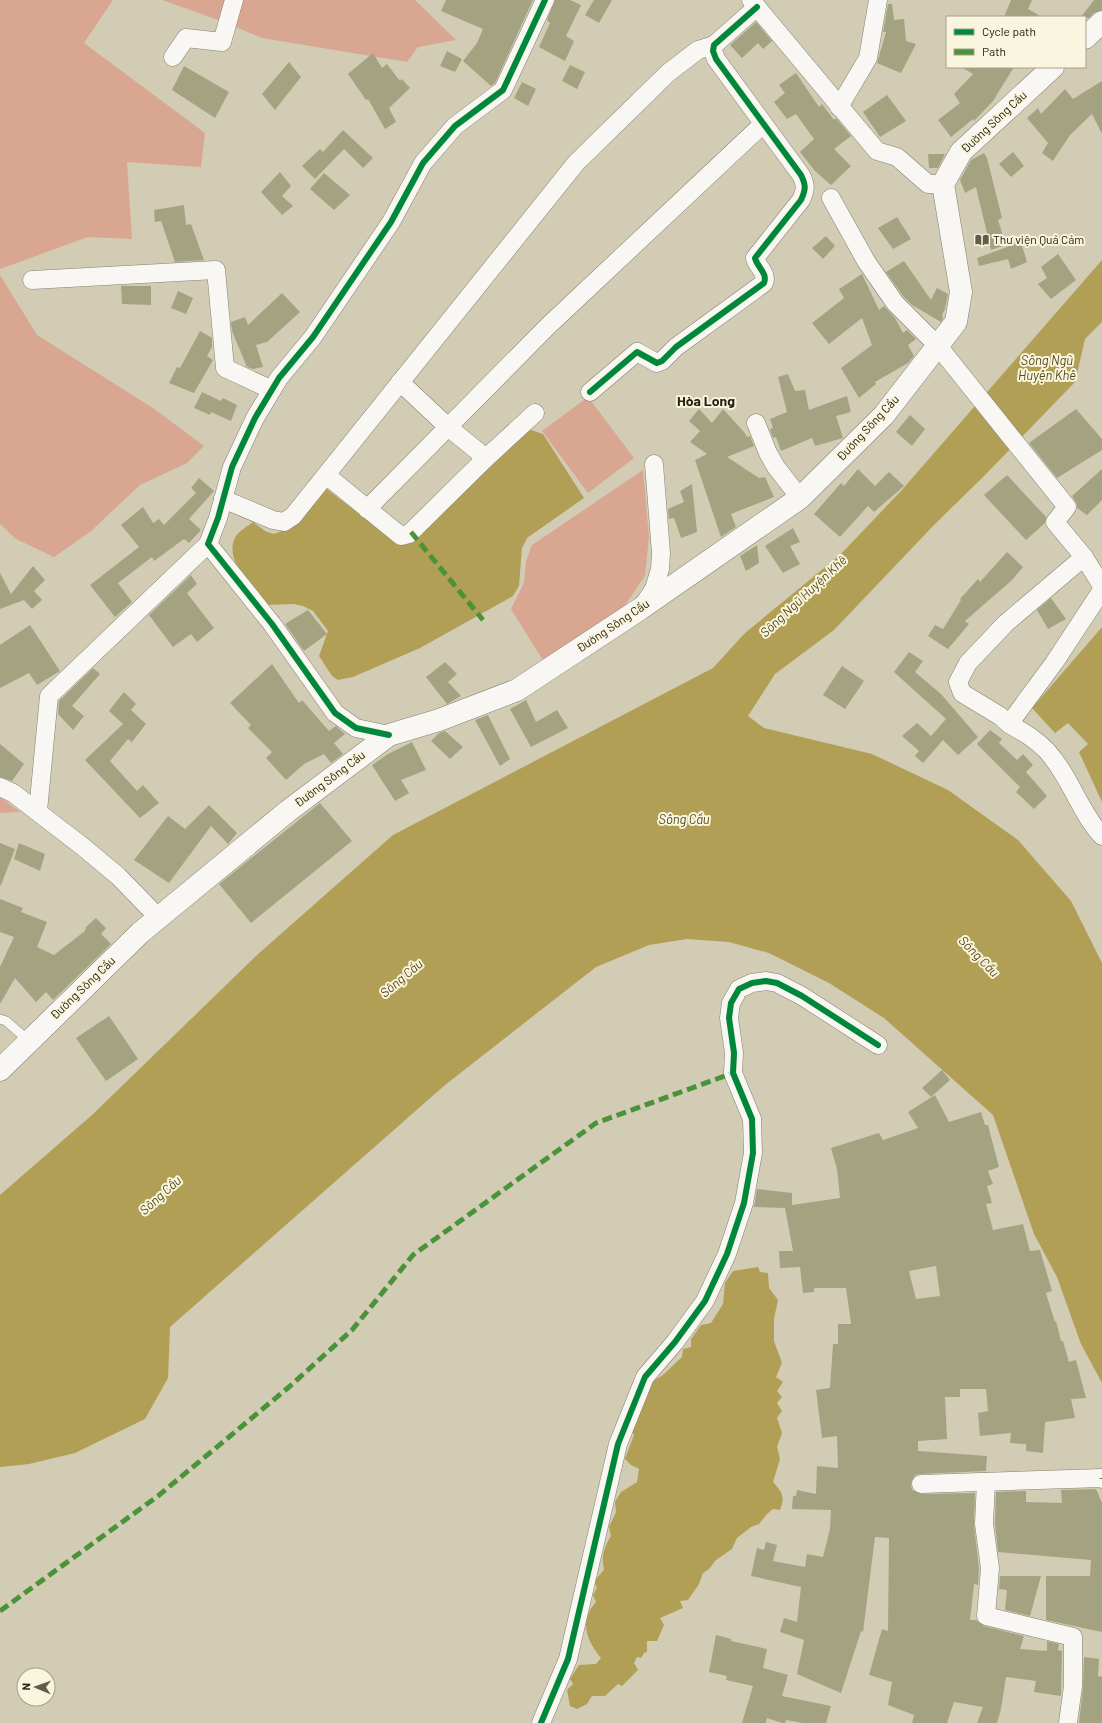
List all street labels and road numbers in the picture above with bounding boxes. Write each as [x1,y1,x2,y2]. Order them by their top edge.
street label: Đường Sông Cầu [958,87,1029,155]
street label: Đường Sông Cầu [833,392,901,463]
street label: Đường Sông Cầu [573,596,651,655]
street label: Đường Sông Cầu [291,747,367,809]
street label: Đường Sông Cầu [47,953,118,1022]

